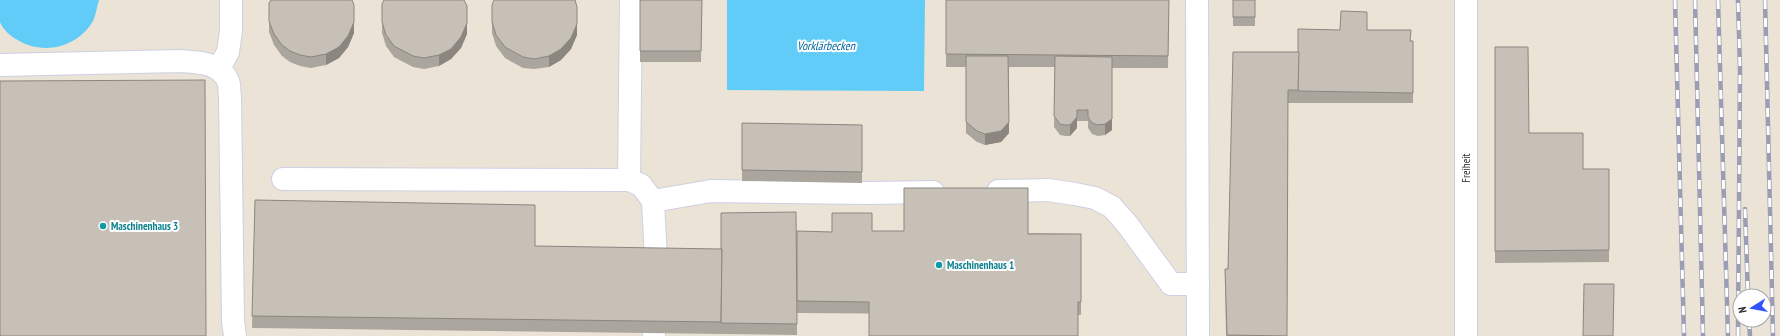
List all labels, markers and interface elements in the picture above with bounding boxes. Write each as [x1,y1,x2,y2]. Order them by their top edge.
water label: Vorklärbecken [797,38,856,53]
street label: Freiheit [1459,153,1473,183]
place label: Maschinenhaus 3 [111,219,178,233]
marker: Maschinenhaus 3 [98,221,108,231]
place label: Maschinenhaus 1 [947,258,1014,272]
marker: Maschinenhaus 1 [934,260,944,270]
north arrow [1732,288,1772,328]
text: N [1735,306,1750,314]

